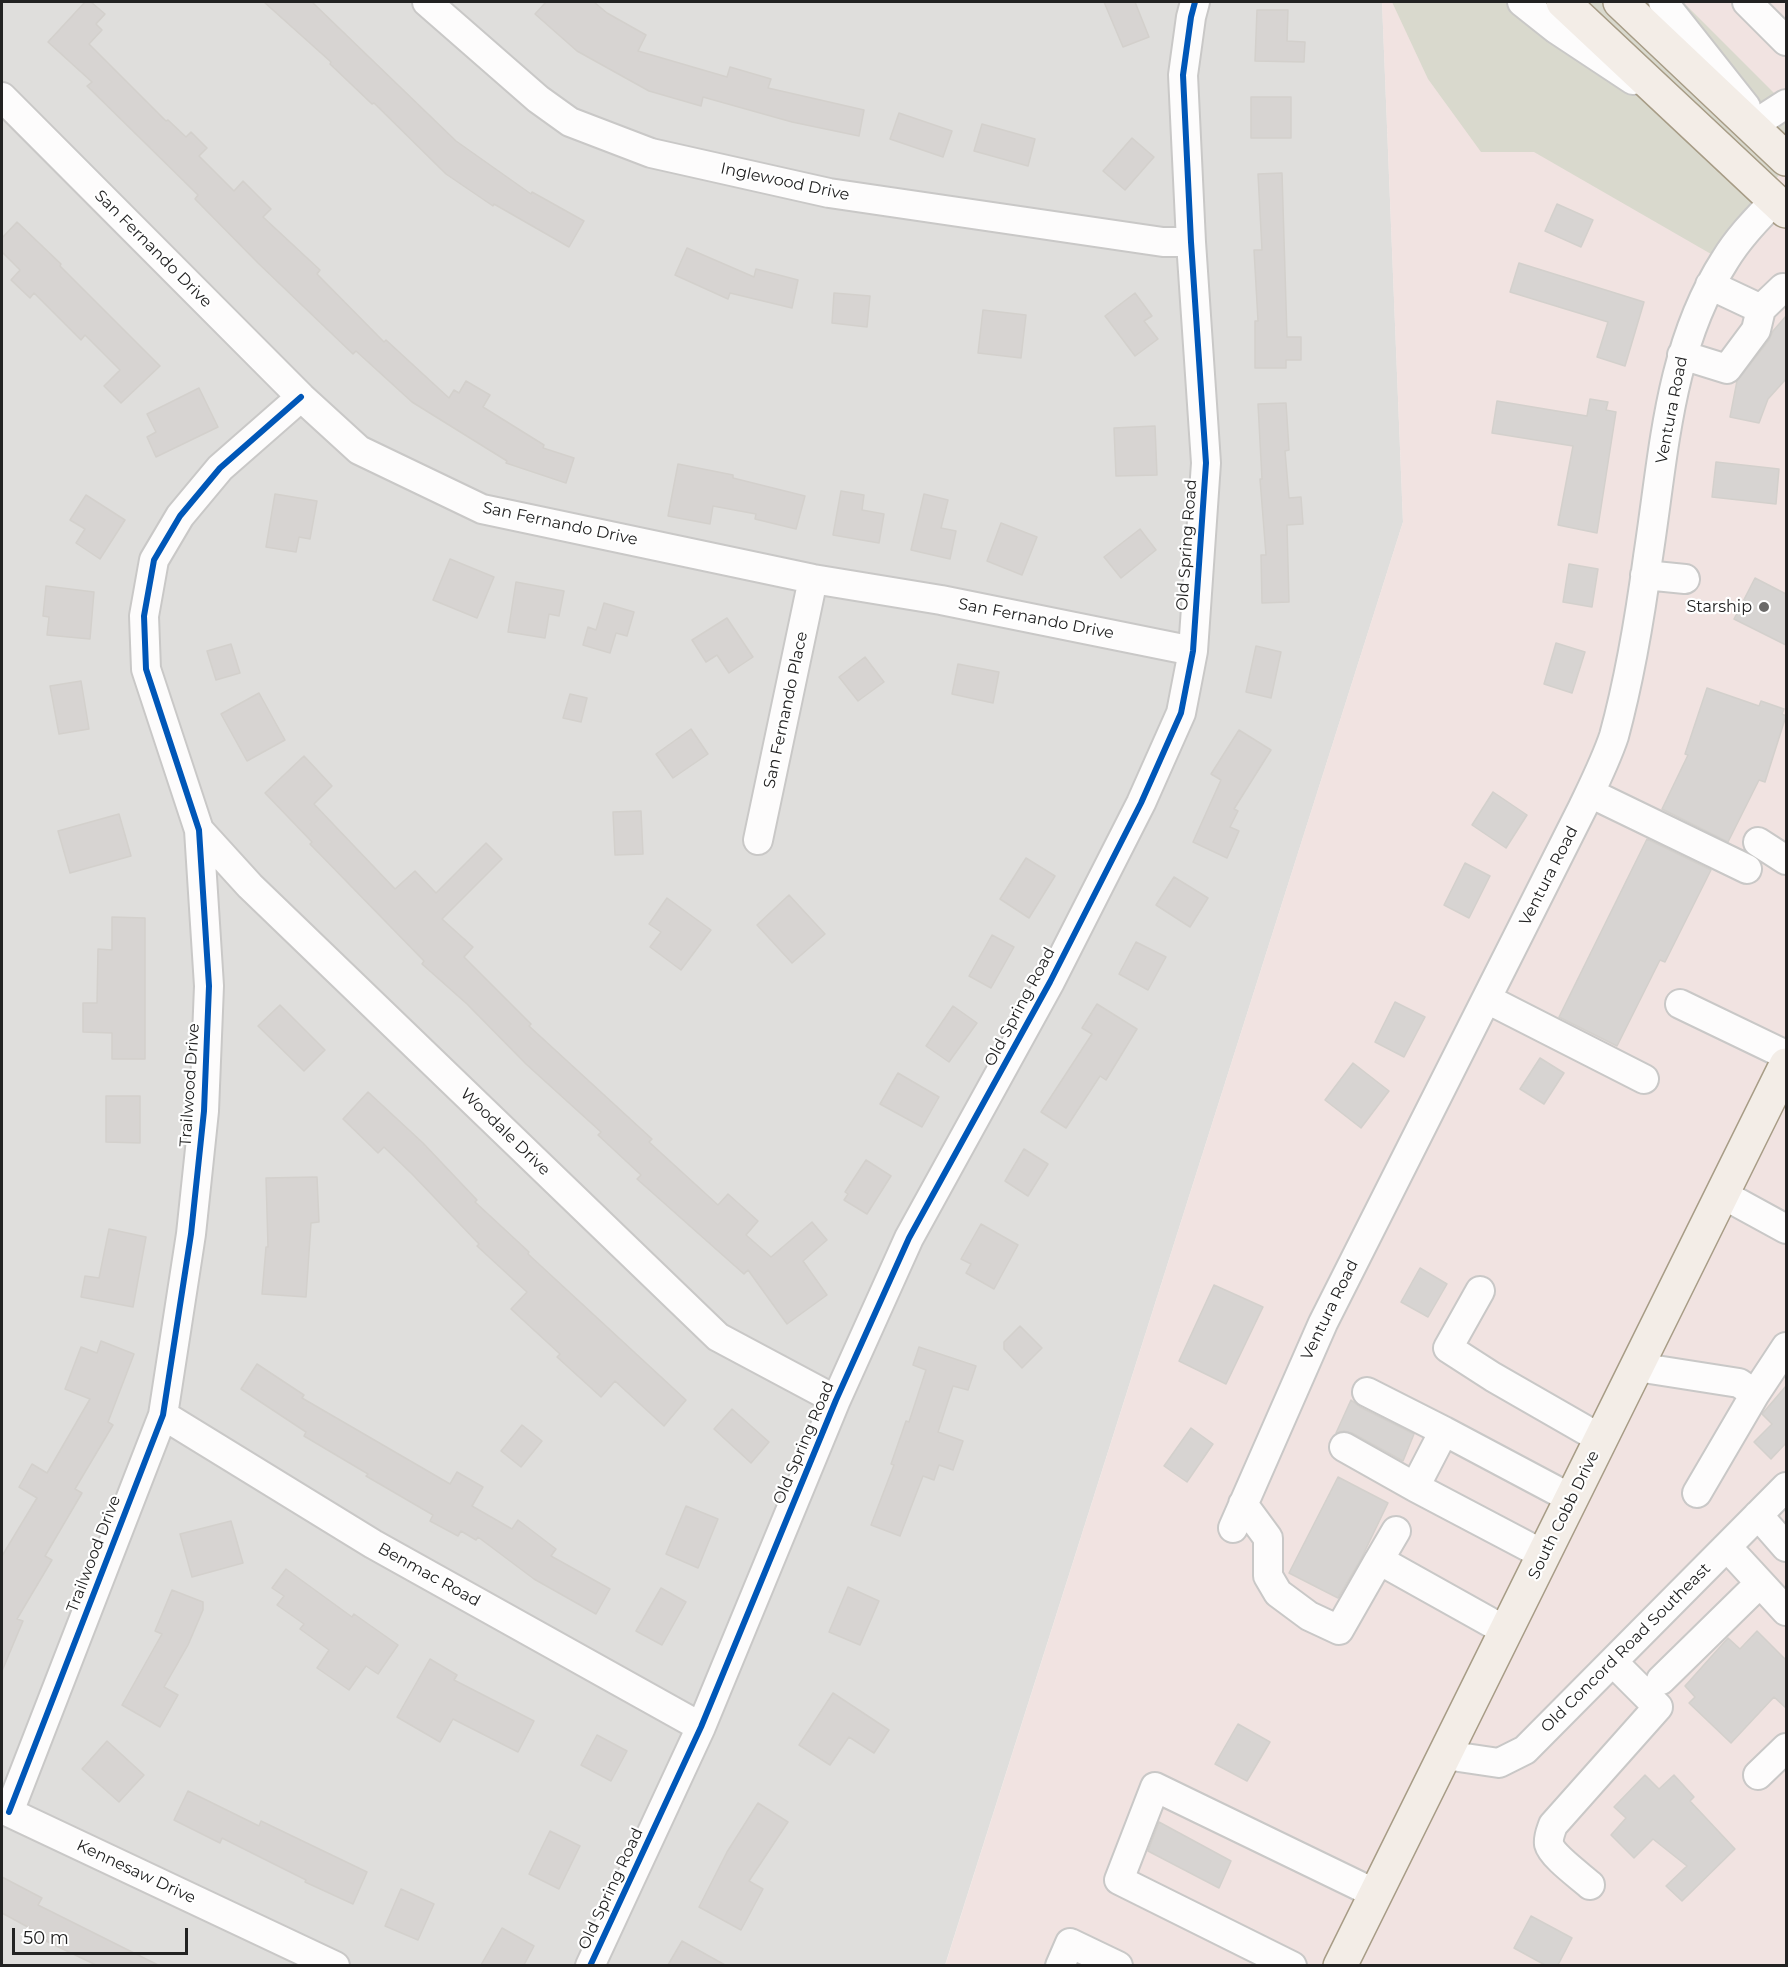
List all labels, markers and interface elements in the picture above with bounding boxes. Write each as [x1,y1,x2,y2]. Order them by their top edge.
street label: Inglewood Drive [719,159,851,205]
street label: San Fernando Drive [90,186,216,312]
street label: Ventura Road [1652,355,1692,465]
street label: Old Spring Road [1173,479,1201,611]
street label: San Fernando Drive [481,498,639,550]
street label: San Fernando Drive [957,594,1115,644]
place label: Starship [1686,597,1752,617]
marker: Starship [1757,600,1771,614]
street label: San Fernando Place [760,630,812,790]
street label: Ventura Road [1516,823,1582,929]
street label: Old Spring Road [981,944,1059,1070]
street label: Trailwood Drive [176,1023,204,1147]
street label: Woodale Drive [456,1084,554,1180]
street label: Ventura Road [1297,1257,1363,1363]
street label: Old Spring Road [769,1379,839,1507]
street label: South Cobb Drive [1524,1447,1604,1583]
street label: Trailwood Drive [63,1493,125,1615]
street label: Benmac Road [374,1539,484,1611]
street label: Old Concord Road Southeast [1537,1559,1715,1737]
street label: Old Spring Road [574,1825,648,1953]
street label: Kennesaw Drive [73,1836,199,1908]
scale bar [15,1916,190,1954]
text: 50 m [23,1927,69,1949]

